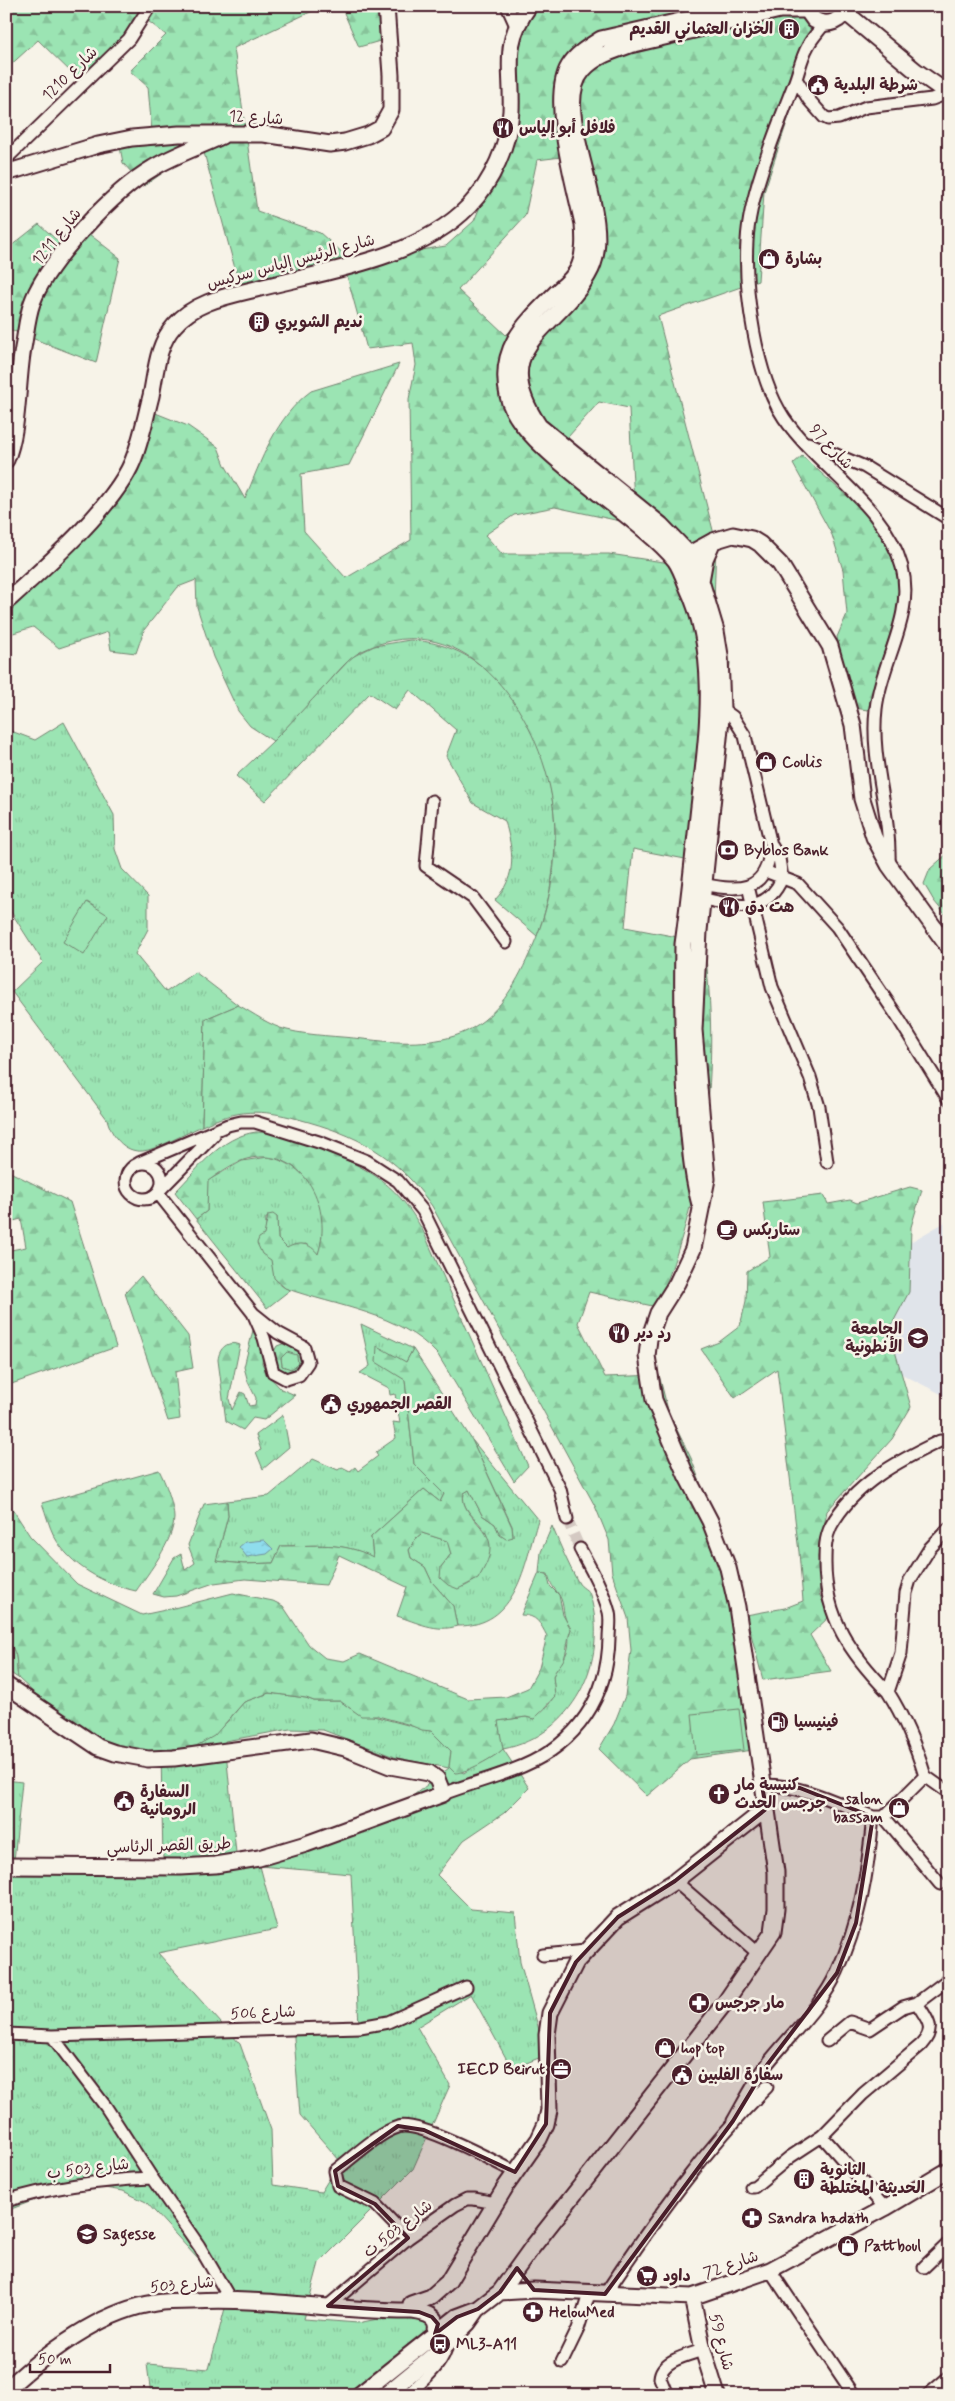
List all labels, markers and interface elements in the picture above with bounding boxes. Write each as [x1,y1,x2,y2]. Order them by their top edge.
building icon: الخزان العثماني القديم [777,17,801,41]
place label: الخزان العثماني القديم [629,19,773,43]
street label: شارع 1210 [38,42,102,106]
public building icon: شرطة البلدية [806,73,830,97]
place label: شرطة البلدية [834,75,918,96]
street label: شارع 12 [228,106,284,130]
restaurant icon: فلافل أبو إلياس [491,116,515,140]
place label: فلافل أبو إلياس [519,117,616,139]
street label: شارع 1211 [27,204,87,270]
street label: شارع الرئيس إلياس سركيس [205,229,377,295]
shop icon: بشارة [757,247,781,271]
place label: بشارة [785,249,822,270]
building icon: نديم الشويري [247,310,271,334]
place label: نديم الشويري [275,312,362,334]
street label: شارع 97 [805,420,857,474]
shop icon: Coulis [754,750,778,774]
place label: Coulis [782,752,823,773]
bank icon: Byblos Bank [716,838,740,862]
place label: Byblos Bank [744,840,830,861]
restaurant icon: هت دق [717,895,741,919]
place label: هت دق [745,897,794,918]
cafe icon: ستاربكس [715,1218,739,1242]
place label: ستاربكس [743,1220,800,1241]
place label: الجامعة الأنطونية [845,1319,902,1358]
restaurant icon: رد دير [607,1321,631,1345]
place label: رد دير [633,1323,671,1344]
school or university icon: الجامعة الأنطونية [906,1326,930,1350]
public building icon: القصر الجمهوري [319,1392,343,1416]
place label: القصر الجمهوري [347,1394,452,1416]
fuel station icon: فينيسيا [766,1710,790,1734]
place label: فينيسيا [794,1712,839,1733]
place label: كنيسة مار جرجس الحدث [733,1775,826,1814]
place label: السفارة الرومانية [140,1782,196,1821]
church icon: كنيسة مار جرجس الحدث [707,1782,731,1806]
public building icon: السفارة الرومانية [112,1789,136,1813]
place label: salon bassam [833,1789,883,1828]
shop icon: salon bassam [887,1796,911,1820]
street label: طريق القصر الرئاسي [106,1833,232,1862]
pharmacy icon: مار جرجس [687,1991,711,2015]
place label: مار جرجس [715,1993,785,2014]
street label: شارع 506 [230,2001,296,2025]
shop icon: hop top [653,2036,677,2060]
place label: hop top [681,2038,725,2059]
office icon: IECD Beirut [549,2057,573,2081]
place label: IECD Beirut [458,2059,545,2080]
public building icon: سفارة الفلبين [670,2063,694,2087]
place label: سفارة الفلبين [698,2065,783,2086]
street label: شارع 503 ب [46,2154,130,2184]
place label: الثانوية الحديثة المختلطة [820,2160,925,2199]
building icon: الثانوية الحديثة المختلطة [792,2167,816,2191]
street label: شارع 503 ت [359,2195,437,2263]
pharmacy icon: Sandra hadath [740,2206,764,2230]
place label: Sandra hadath [768,2208,869,2229]
school or university icon: Sagesse [75,2222,99,2246]
place label: Sagesse [103,2224,156,2247]
shop icon: Pattboul [836,2234,860,2258]
place label: Pattboul [864,2236,921,2257]
street label: شارع 72 [701,2246,761,2284]
supermarket icon: داود [635,2264,659,2288]
place label: داود [663,2266,691,2287]
street label: شارع 503 [149,2272,215,2298]
pharmacy icon: HelouMed [521,2300,545,2324]
place label: HelouMed [549,2302,614,2323]
street label: شارع 59 [704,2311,738,2373]
bus stop icon: ML3-A11 [428,2332,452,2356]
place label: ML3-A11 [456,2334,517,2355]
scale bar [30,2341,110,2373]
text: 50 m [38,2350,72,2370]

